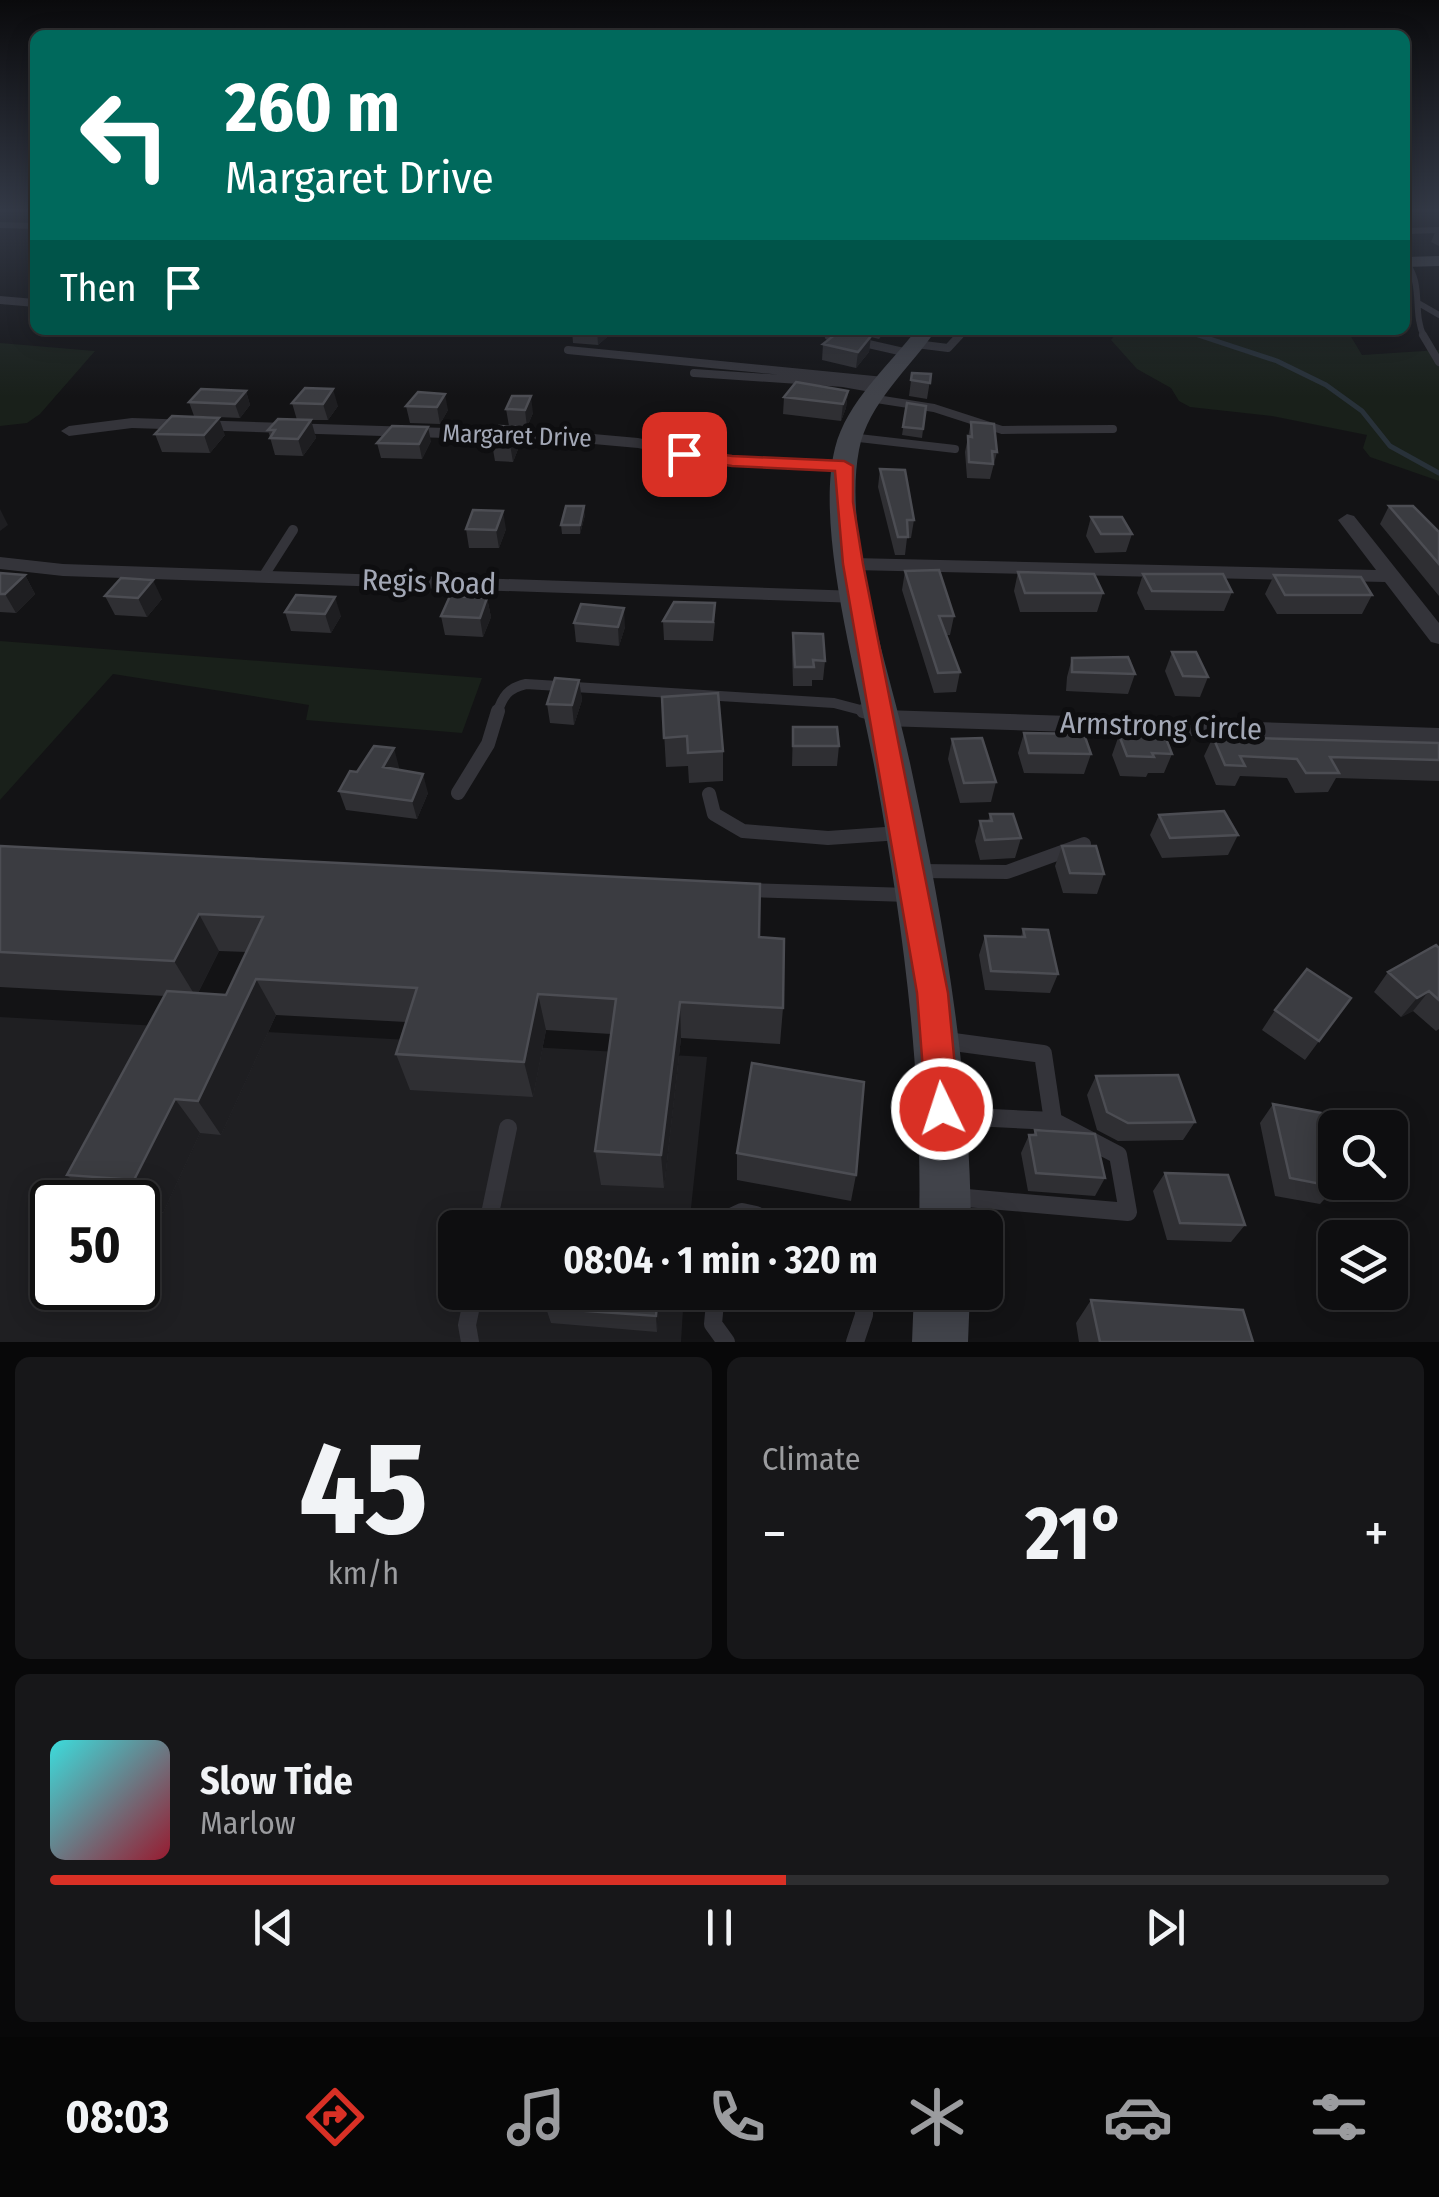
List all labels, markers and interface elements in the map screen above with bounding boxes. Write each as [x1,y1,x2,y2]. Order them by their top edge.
text: 260 m [225,66,400,150]
icon: left [60,70,190,200]
text: Margaret Drive [225,151,494,205]
icon: arrive [156,260,211,315]
text: Then [60,265,136,311]
pin [642,412,727,497]
street label: Margaret Drive [442,418,592,454]
icon: arrive [657,427,712,482]
street label: Regis Road [361,562,497,602]
street label: Armstrong Circle [1059,704,1263,748]
position arrow [890,1057,994,1161]
map controls [1318,1110,1408,1310]
button: search [1318,1110,1408,1200]
speed limit sign: 50 [30,1180,160,1310]
button: layers [1318,1220,1408,1310]
text: 08:04 · 1 min · 320 m [563,1237,878,1283]
text: 45 [299,1411,428,1567]
text: Climate [762,1440,861,1478]
text: 21° [1025,1489,1126,1579]
text: − [762,1501,787,1567]
text: + [1364,1501,1389,1567]
text: km/h [328,1554,399,1592]
text: Slow Tide [200,1758,353,1804]
text: Marlow [200,1804,296,1842]
icon: previous [246,1900,301,1955]
icon: pause [692,1900,747,1955]
icon: next [1138,1900,1193,1955]
icon: directions [300,2082,370,2152]
icon: music [501,2082,571,2152]
icon: phone [702,2082,772,2152]
icon: climate [902,2082,972,2152]
icon: car [1103,2082,1173,2152]
icon: filters [1304,2082,1374,2152]
text: 08:03 [65,2090,169,2144]

